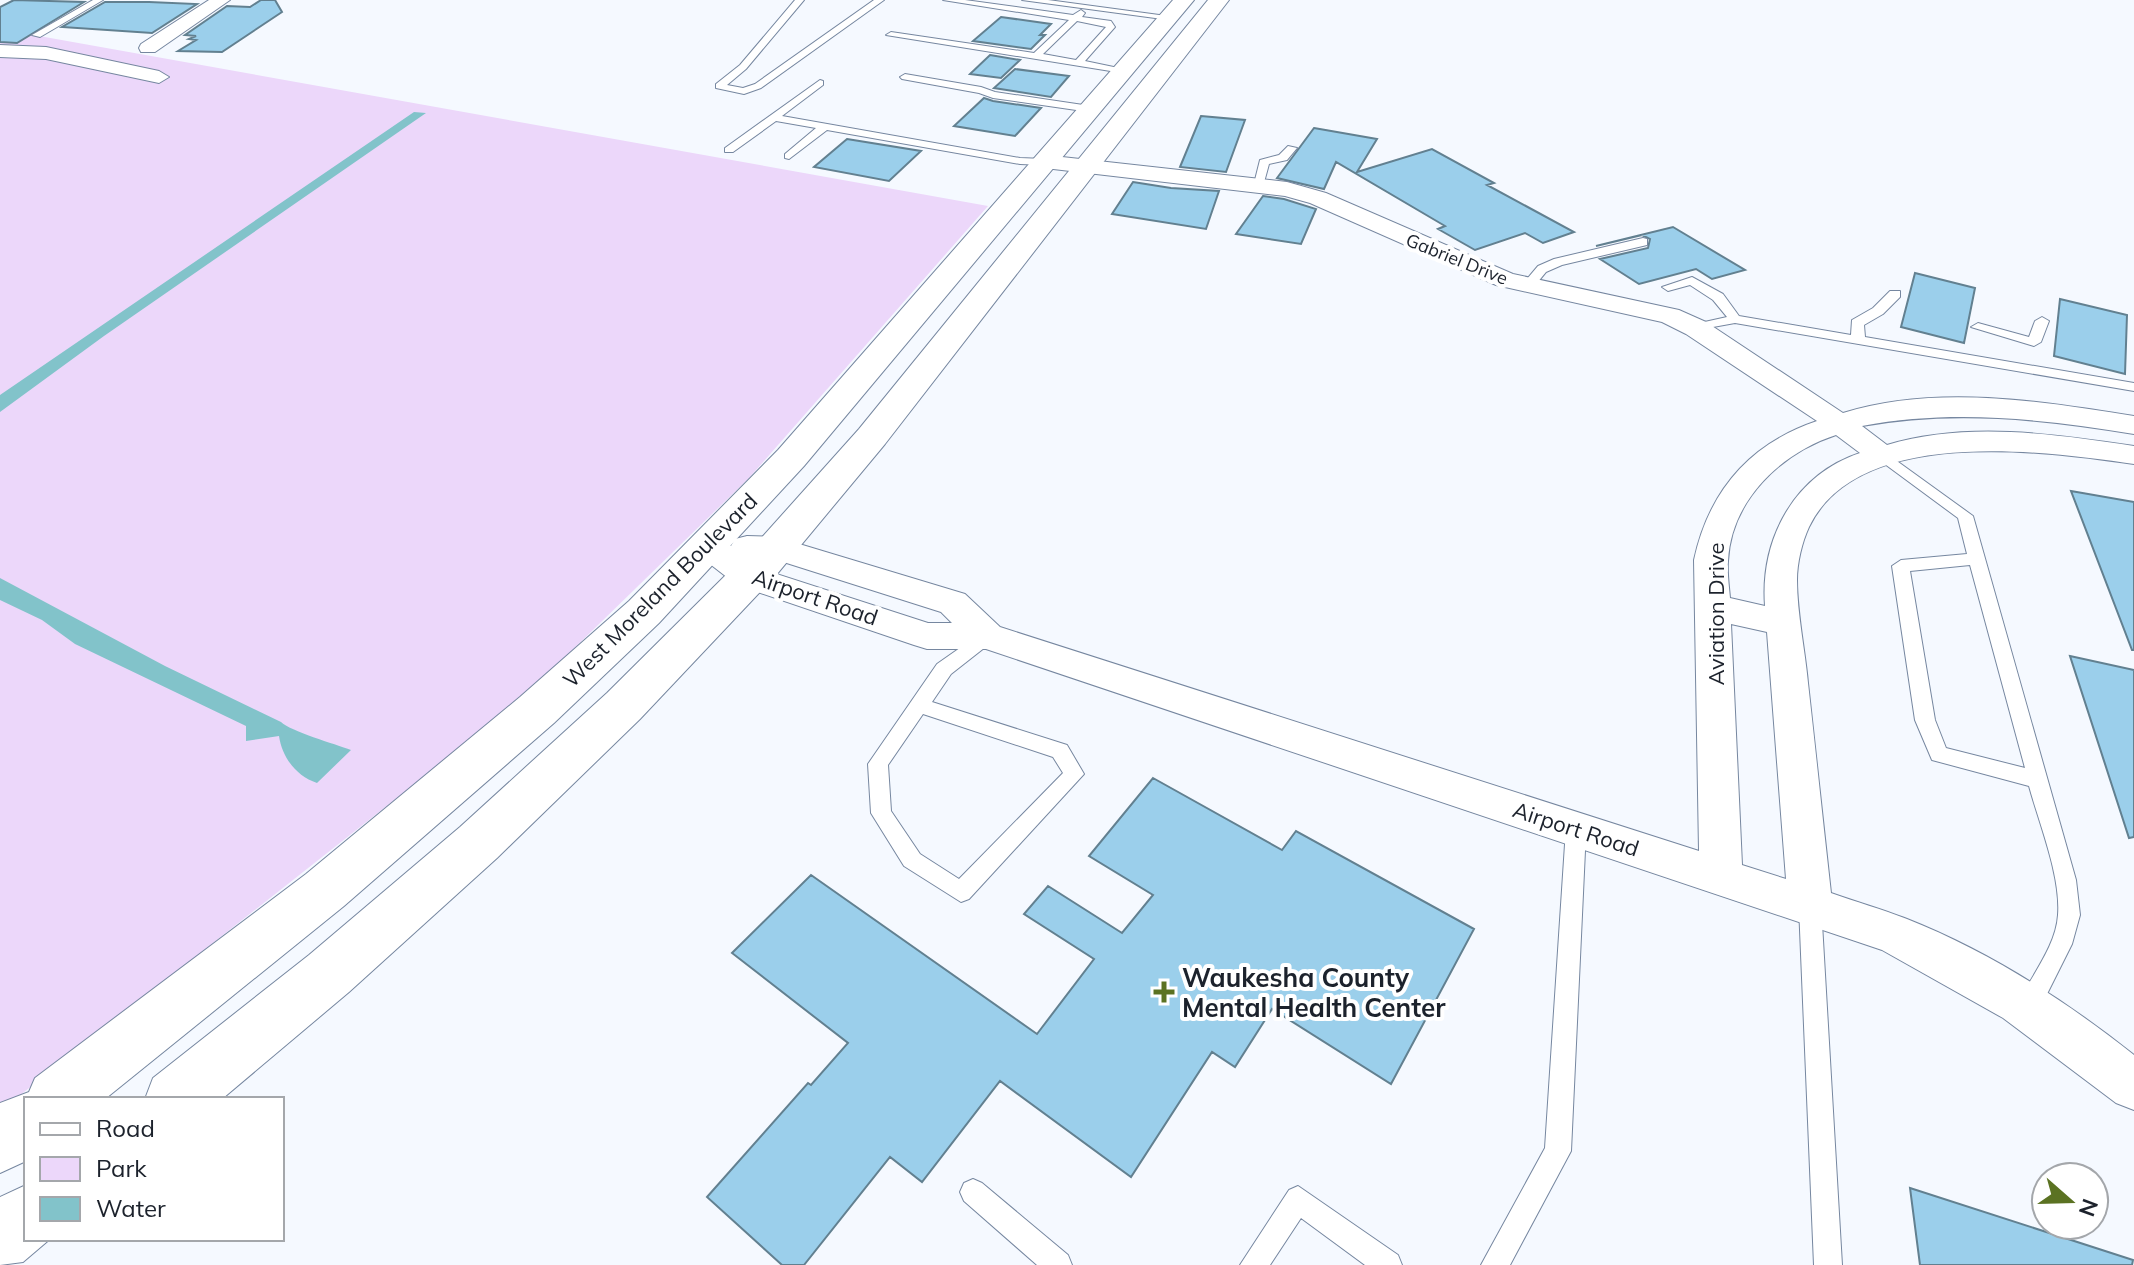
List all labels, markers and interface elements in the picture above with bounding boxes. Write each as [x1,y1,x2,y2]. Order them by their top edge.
street label: Gabriel Drive [1403,228,1511,290]
street label: West Moreland Boulevard [557,487,763,693]
street label: Aviation Drive [1702,543,1730,685]
street label: Airport Road [748,562,882,632]
street label: Airport Road [1509,795,1643,863]
place label: Waukesha County Mental Health Center [1182,961,1446,1024]
marker: Waukesha County Mental Health Center [1153,981,1175,1003]
legend [24,1097,284,1241]
text: Road [96,1113,155,1143]
text: Park [96,1153,147,1183]
north arrow [2030,1161,2110,1241]
text: Water [96,1193,166,1223]
text: N [2073,1195,2105,1220]

